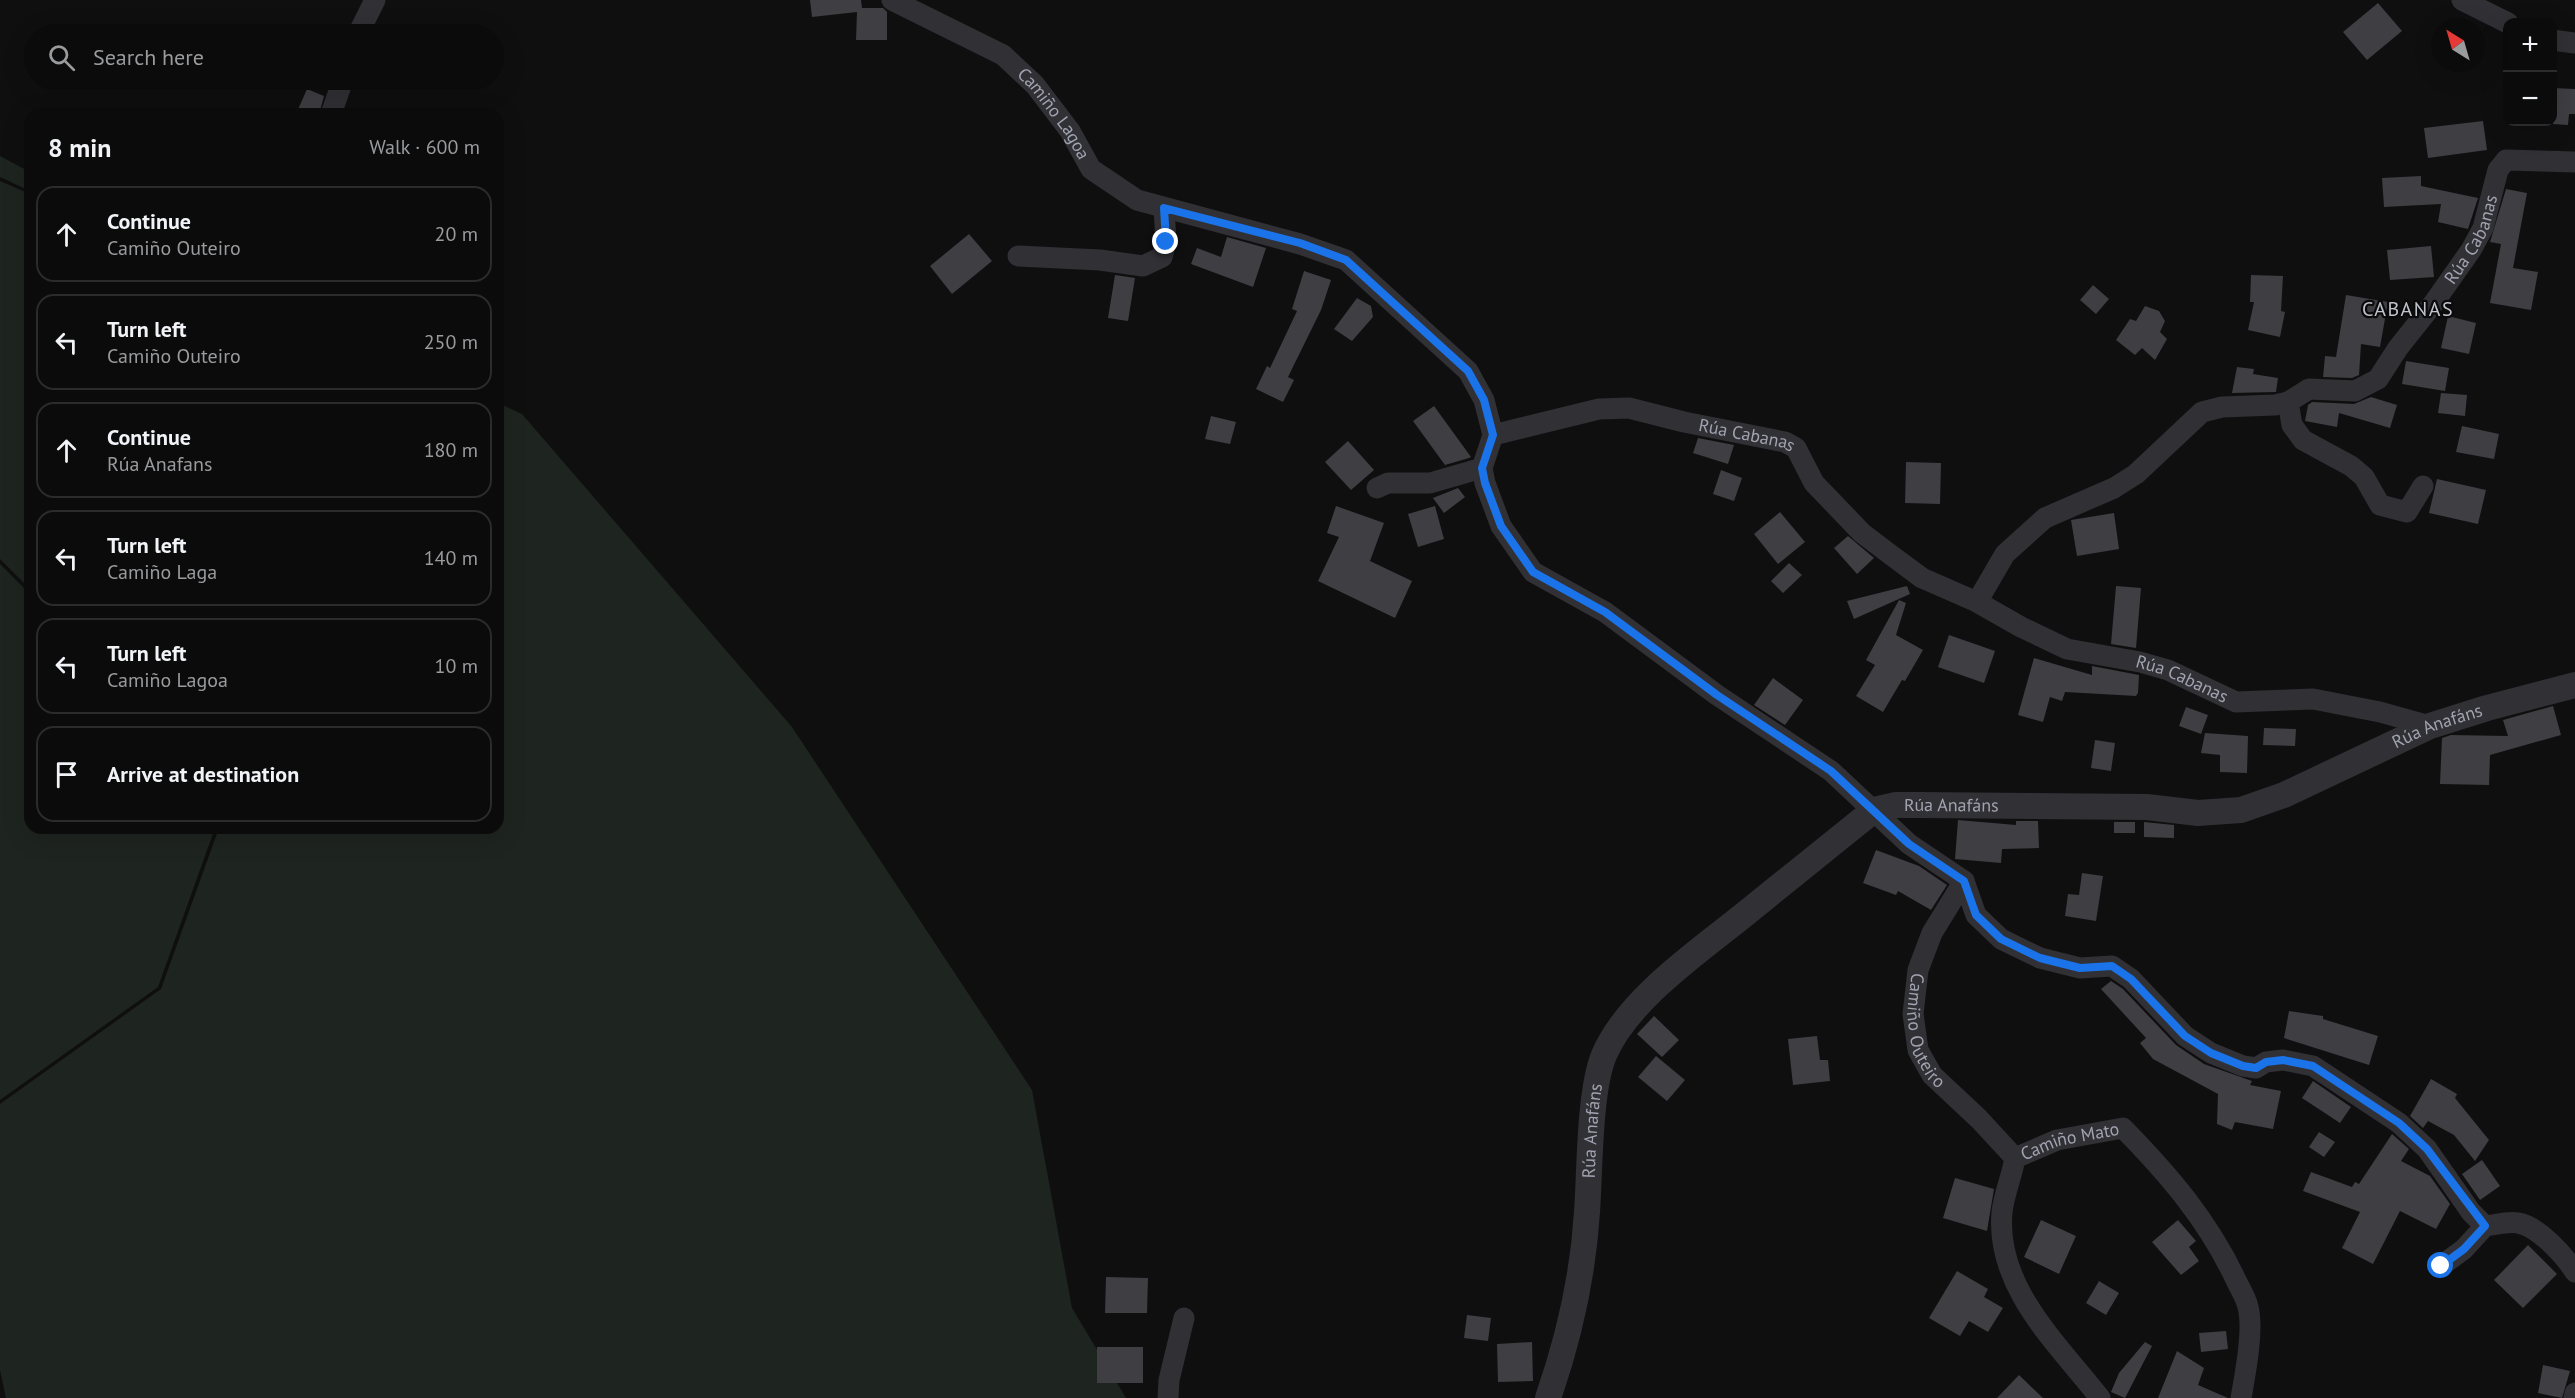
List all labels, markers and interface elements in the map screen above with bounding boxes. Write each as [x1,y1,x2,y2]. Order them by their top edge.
north arrow [2431,18,2485,72]
map controls [2503,18,2557,126]
button: + [2503,18,2557,72]
search box [24,24,504,90]
icon: search [45,41,78,74]
text: Search here [93,43,204,71]
street label: Camiño Lagoa [1013,62,1095,163]
button: − [2503,72,2557,126]
text: 8 min [48,131,111,164]
text: Walk · 600 m [369,134,480,160]
street label: Rúa Cabanas [2439,192,2502,288]
text: Continue [107,207,191,235]
icon: ahead [50,218,83,251]
text: 20 m [435,221,478,247]
route end [1152,228,1178,254]
text: Camiño Outeiro [107,235,241,261]
district label: CABANAS [2362,296,2454,322]
text: Turn left [107,315,187,343]
icon: left [50,326,83,359]
text: 250 m [424,329,478,355]
text: Camiño Outeiro [107,343,241,369]
street label: Rúa Cabanas [1697,413,1800,456]
text: Continue [107,423,191,451]
icon: ahead [50,434,83,467]
text: 180 m [424,437,478,463]
text: Rúa Anafans [107,451,212,477]
text: Turn left [107,531,187,559]
icon: left [50,542,83,575]
text: 140 m [424,545,478,571]
text: Camiño Laga [107,559,217,585]
text: Turn left [107,639,187,667]
street label: Rúa Cabanas [2133,649,2232,708]
icon: left [50,650,83,683]
text: 10 m [435,653,478,679]
text: Camiño Lagoa [107,667,228,693]
street label: Rúa Anafáns [2388,698,2485,753]
icon: arrive [50,758,83,791]
text: Arrive at destination [107,760,299,788]
street label: Rúa Anafáns [1904,793,1999,817]
street label: Camiño Outeiro [1902,972,1951,1093]
street label: Rúa Anafáns [1577,1082,1607,1179]
street label: Camiño Mato [2017,1117,2121,1165]
route start [2427,1252,2453,1278]

